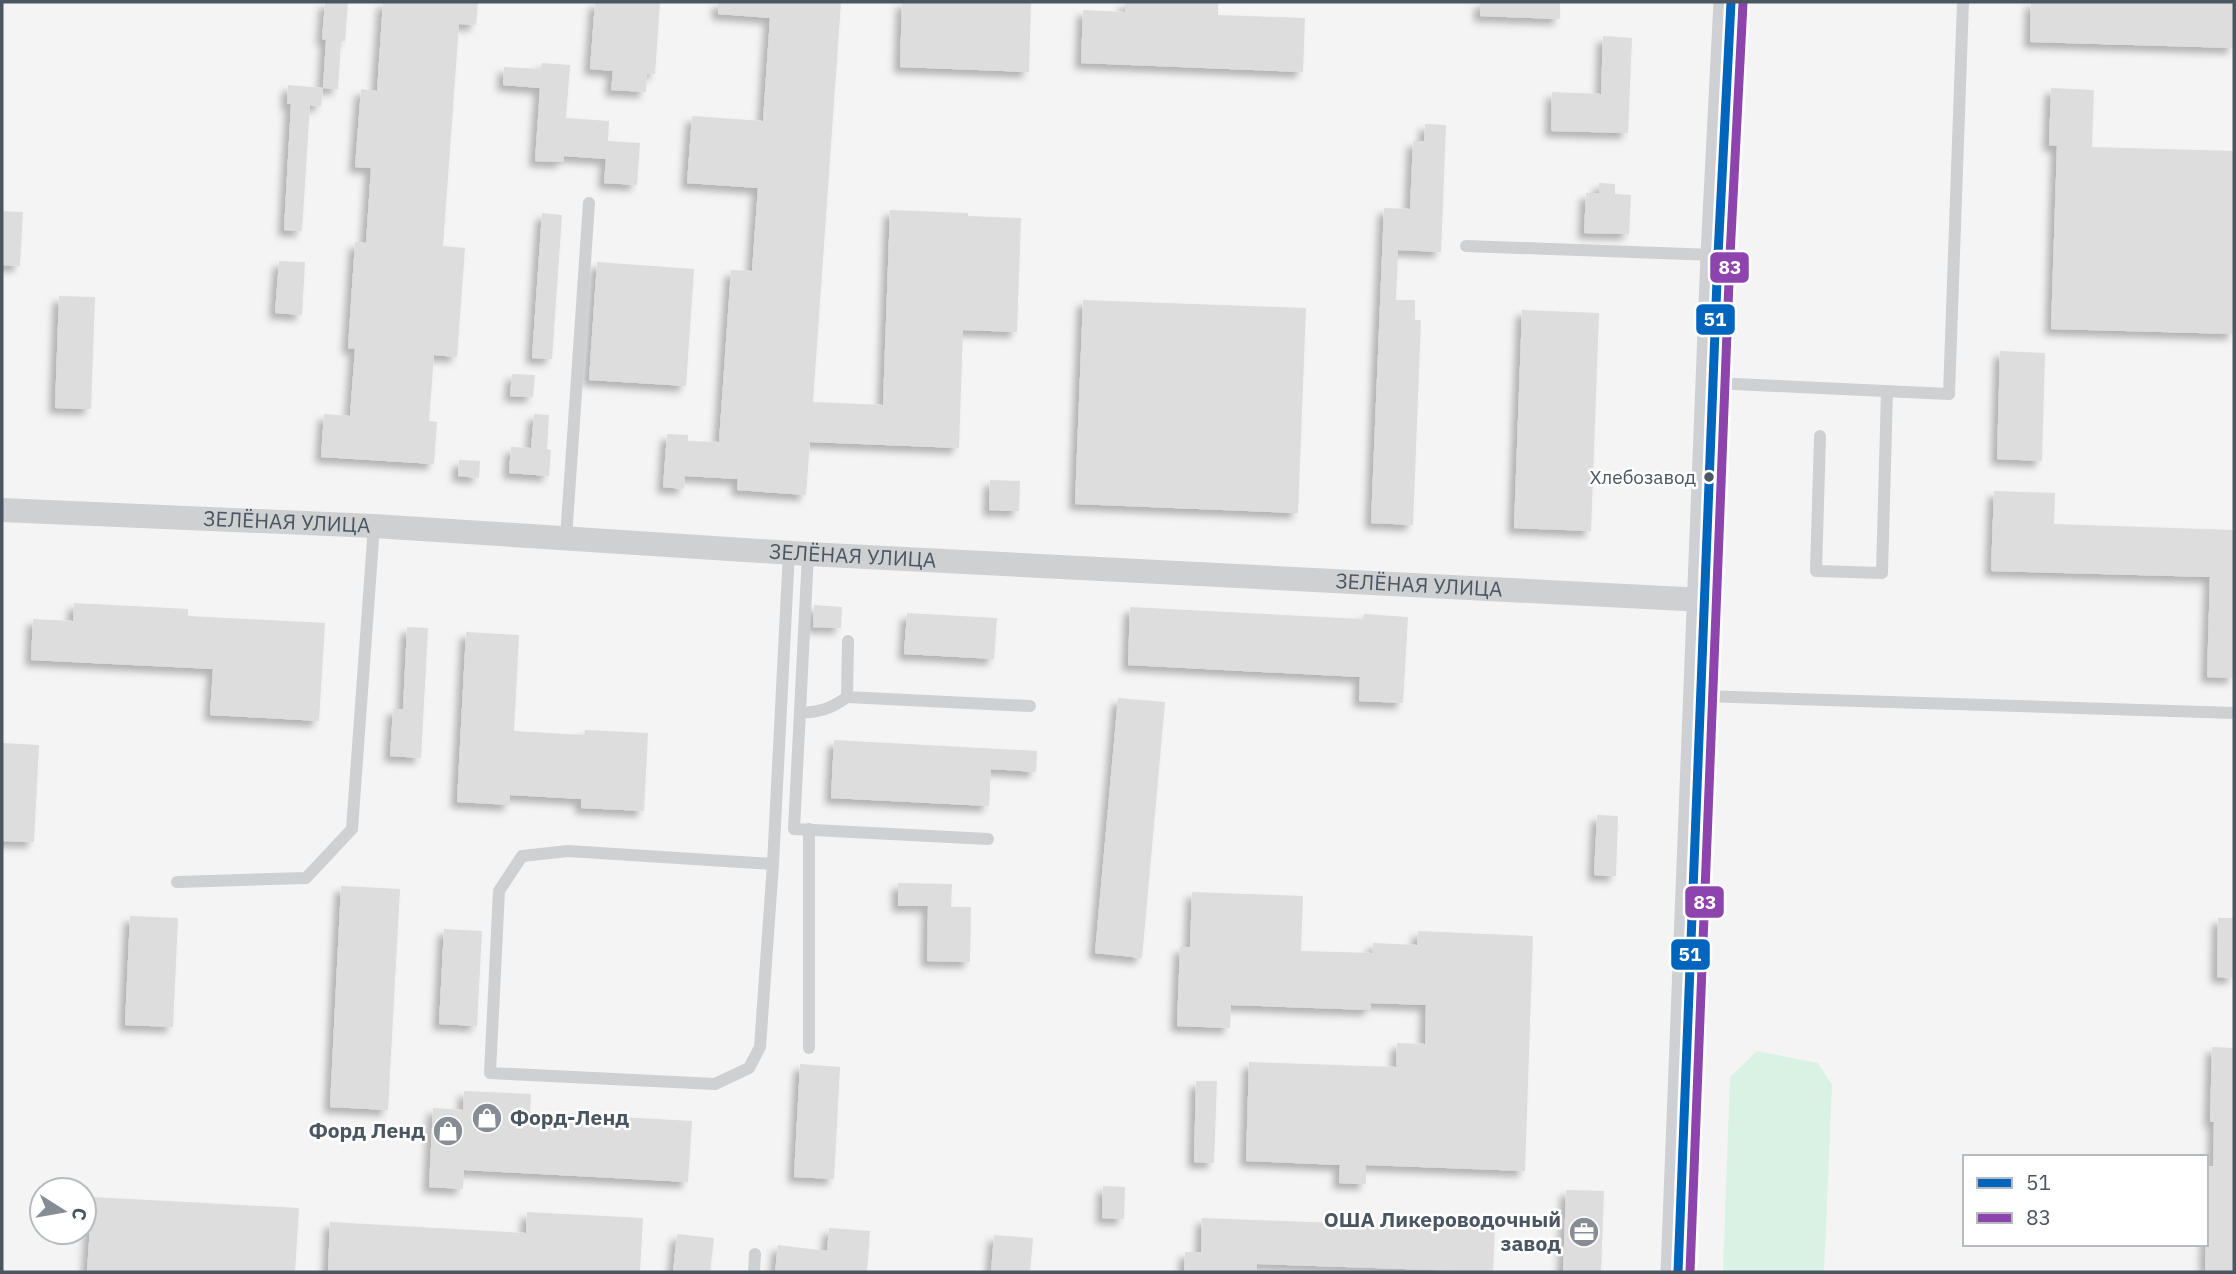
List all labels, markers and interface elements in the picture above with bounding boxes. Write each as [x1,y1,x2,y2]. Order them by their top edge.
line badge: 83 [1709,251,1750,284]
text: 83 [1719,255,1741,279]
line badge: 51 [1695,303,1736,336]
text: 51 [1704,307,1727,331]
place label: Хлебозавод [1590,465,1696,489]
marker: Хлебозавод [1702,470,1716,484]
street label: ЗЕЛЁНАЯ УЛИЦА [202,504,371,539]
street label: ЗЕЛЁНАЯ УЛИЦА [768,537,937,574]
street label: ЗЕЛЁНАЯ УЛИЦА [1335,566,1503,603]
line badge: 83 [1684,885,1725,919]
text: 83 [1694,890,1716,914]
line badge: 51 [1670,938,1711,971]
text: 51 [1679,942,1702,966]
shop icon: Форд-Ленд [470,1101,504,1135]
place label: Форд-Ленд [510,1103,629,1131]
shop icon: Форд Ленд [431,1114,465,1148]
place label: Форд Ленд [309,1116,425,1144]
legend [1963,1155,2208,1246]
text: 51 [2026,1168,2051,1196]
north arrow [28,1176,98,1246]
text: 83 [2026,1203,2051,1231]
place label: ОША Ликероводочный завод [1324,1205,1561,1257]
text: С [67,1206,93,1223]
office icon: ОША Ликероводочный завод [1567,1215,1601,1249]

